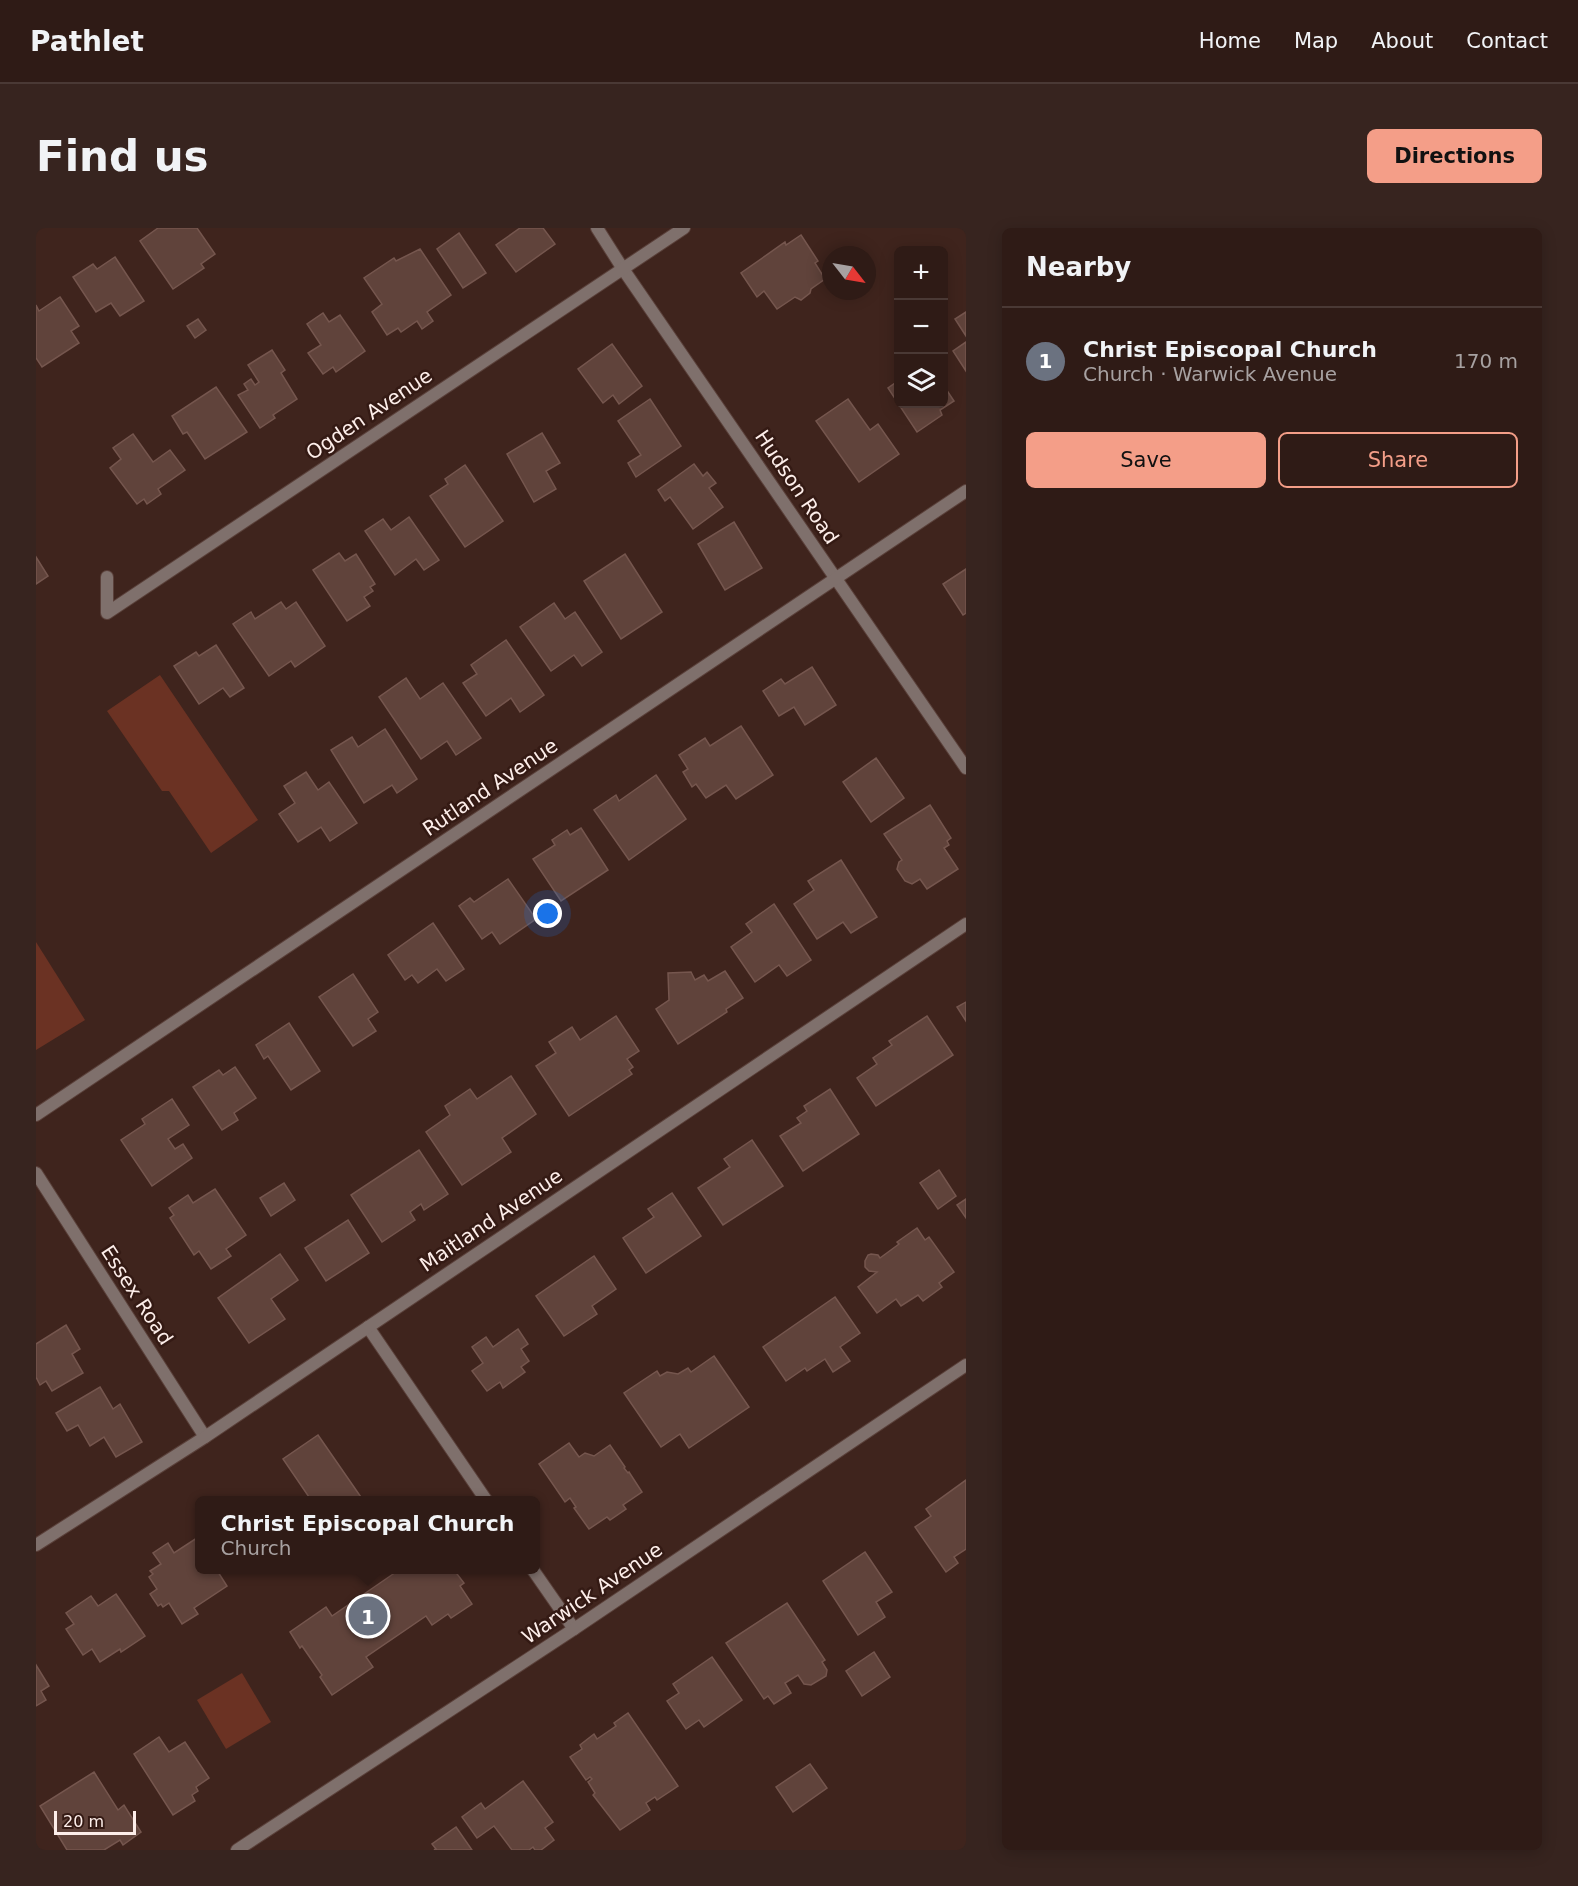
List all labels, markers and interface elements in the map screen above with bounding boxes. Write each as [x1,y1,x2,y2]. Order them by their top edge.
text: Pathlet [30,25,144,58]
text: Home [1199,29,1261,53]
text: Map [1294,29,1338,53]
text: About [1371,29,1433,53]
text: Contact [1466,29,1548,53]
button: Directions [1367,129,1542,183]
text: Find us [36,132,209,181]
north arrow [822,246,876,300]
map controls [894,246,948,408]
button: + [894,246,948,300]
text: Nearby [1026,252,1131,282]
button: − [894,300,948,354]
text: Christ Episcopal Church [1083,337,1377,362]
text: 1 [1039,349,1052,373]
text: 170 m [1454,349,1518,373]
button: layers [894,354,948,408]
text: Church · Warwick Avenue [1083,362,1337,386]
street label: Ogden Avenue [301,363,437,465]
street label: Hudson Road [750,425,844,549]
button: Save [1026,432,1266,488]
button: Share [1278,432,1518,488]
street label: Rutland Avenue [418,733,562,841]
your location [533,899,562,928]
street label: Maitland Avenue [415,1163,567,1277]
street label: Essex Road [96,1241,178,1349]
popup [195,1496,540,1574]
text: Christ Episcopal Church [221,1511,514,1536]
text: Church [221,1536,291,1560]
street label: Warwick Avenue [517,1537,667,1649]
pin: 1 [348,1594,388,1638]
scale bar [54,1808,136,1836]
text: 20 m [63,1812,104,1831]

